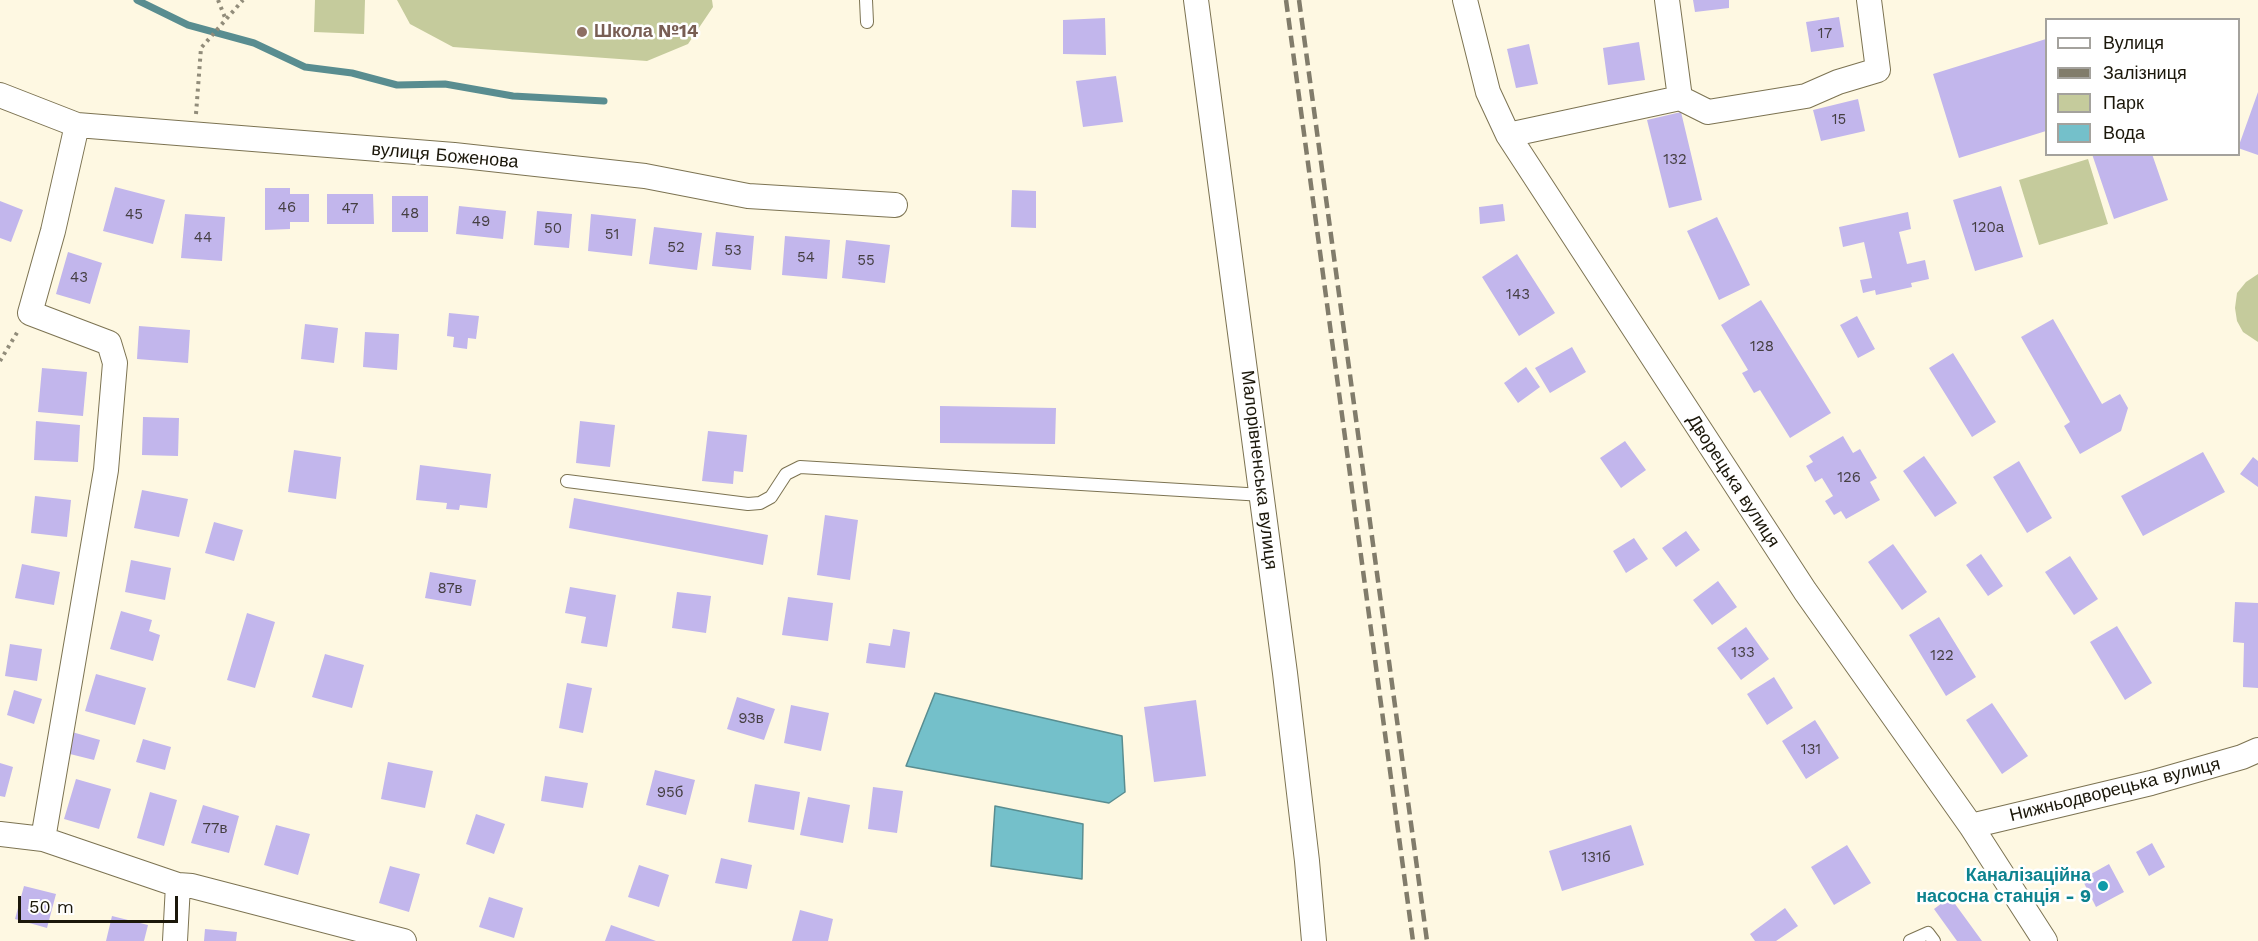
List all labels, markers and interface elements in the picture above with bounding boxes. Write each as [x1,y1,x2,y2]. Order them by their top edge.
legend [2045,18,2240,156]
place label: Школа №14 [594,21,698,43]
marker: Школа №14 [575,25,589,39]
house number: 17 [1818,25,1832,43]
text: Вулиця [2103,32,2164,53]
text: Залізниця [2103,62,2187,83]
text: Парк [2103,92,2144,113]
house number: 15 [1832,111,1846,129]
text: Вода [2103,122,2145,143]
street label: вулиця Боженова [371,139,519,173]
house number: 132 [1663,151,1687,169]
house number: 46 [278,199,296,217]
house number: 47 [342,200,358,218]
house number: 48 [401,205,419,223]
house number: 45 [125,206,143,224]
house number: 49 [472,213,490,231]
house number: 120а [1972,219,2004,237]
house number: 50 [544,220,562,238]
house number: 51 [605,226,619,244]
house number: 44 [194,229,212,247]
house number: 52 [667,239,685,257]
house number: 53 [724,242,742,260]
house number: 54 [797,249,815,267]
house number: 55 [857,252,875,270]
house number: 43 [70,269,88,287]
house number: 143 [1506,286,1530,304]
house number: 128 [1750,338,1774,356]
street label: Малорівненська вулиця [1236,369,1282,571]
street label: Дворецька вулиця [1682,411,1784,551]
house number: 126 [1837,469,1861,487]
house number: 87в [437,580,463,598]
house number: 133 [1731,644,1755,662]
house number: 122 [1930,647,1954,665]
house number: 93в [738,710,764,728]
house number: 131 [1801,741,1821,759]
street label: Нижньодворецька вулиця [2007,753,2223,827]
house number: 95б [657,784,683,802]
house number: 77в [203,820,227,838]
house number: 131б [1581,849,1611,867]
place label: Каналізаційна насосна станція - 9 [1916,865,2091,908]
marker: Каналізаційна насосна станція - 9 [2096,879,2110,893]
scale bar [21,884,182,922]
text: 50 m [29,896,74,917]

